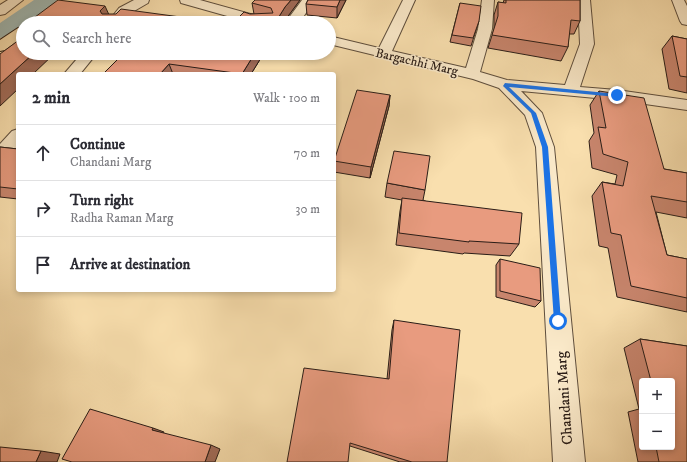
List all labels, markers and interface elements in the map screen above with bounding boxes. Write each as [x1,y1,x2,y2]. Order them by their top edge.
search box [16,16,336,60]
icon: search [30,27,52,49]
text: Search here [62,29,131,48]
street label: Bargachhi Marg [374,45,460,79]
route end [608,86,626,104]
text: 2 min [32,87,70,109]
text: Walk · 100 m [253,90,320,106]
text: Continue [70,135,125,154]
icon: ahead [32,142,54,164]
text: 70 m [294,145,320,161]
text: Chandani Marg [70,154,151,170]
text: Turn right [70,191,133,210]
icon: right [32,198,54,220]
text: 30 m [296,201,320,217]
text: Radha Raman Marg [70,210,173,226]
icon: arrive [32,254,54,276]
text: Arrive at destination [70,255,190,274]
route start [549,312,567,330]
street label: Chandani Marg [552,350,577,445]
map controls [639,378,675,450]
button: + [639,378,675,414]
button: − [639,414,675,450]

